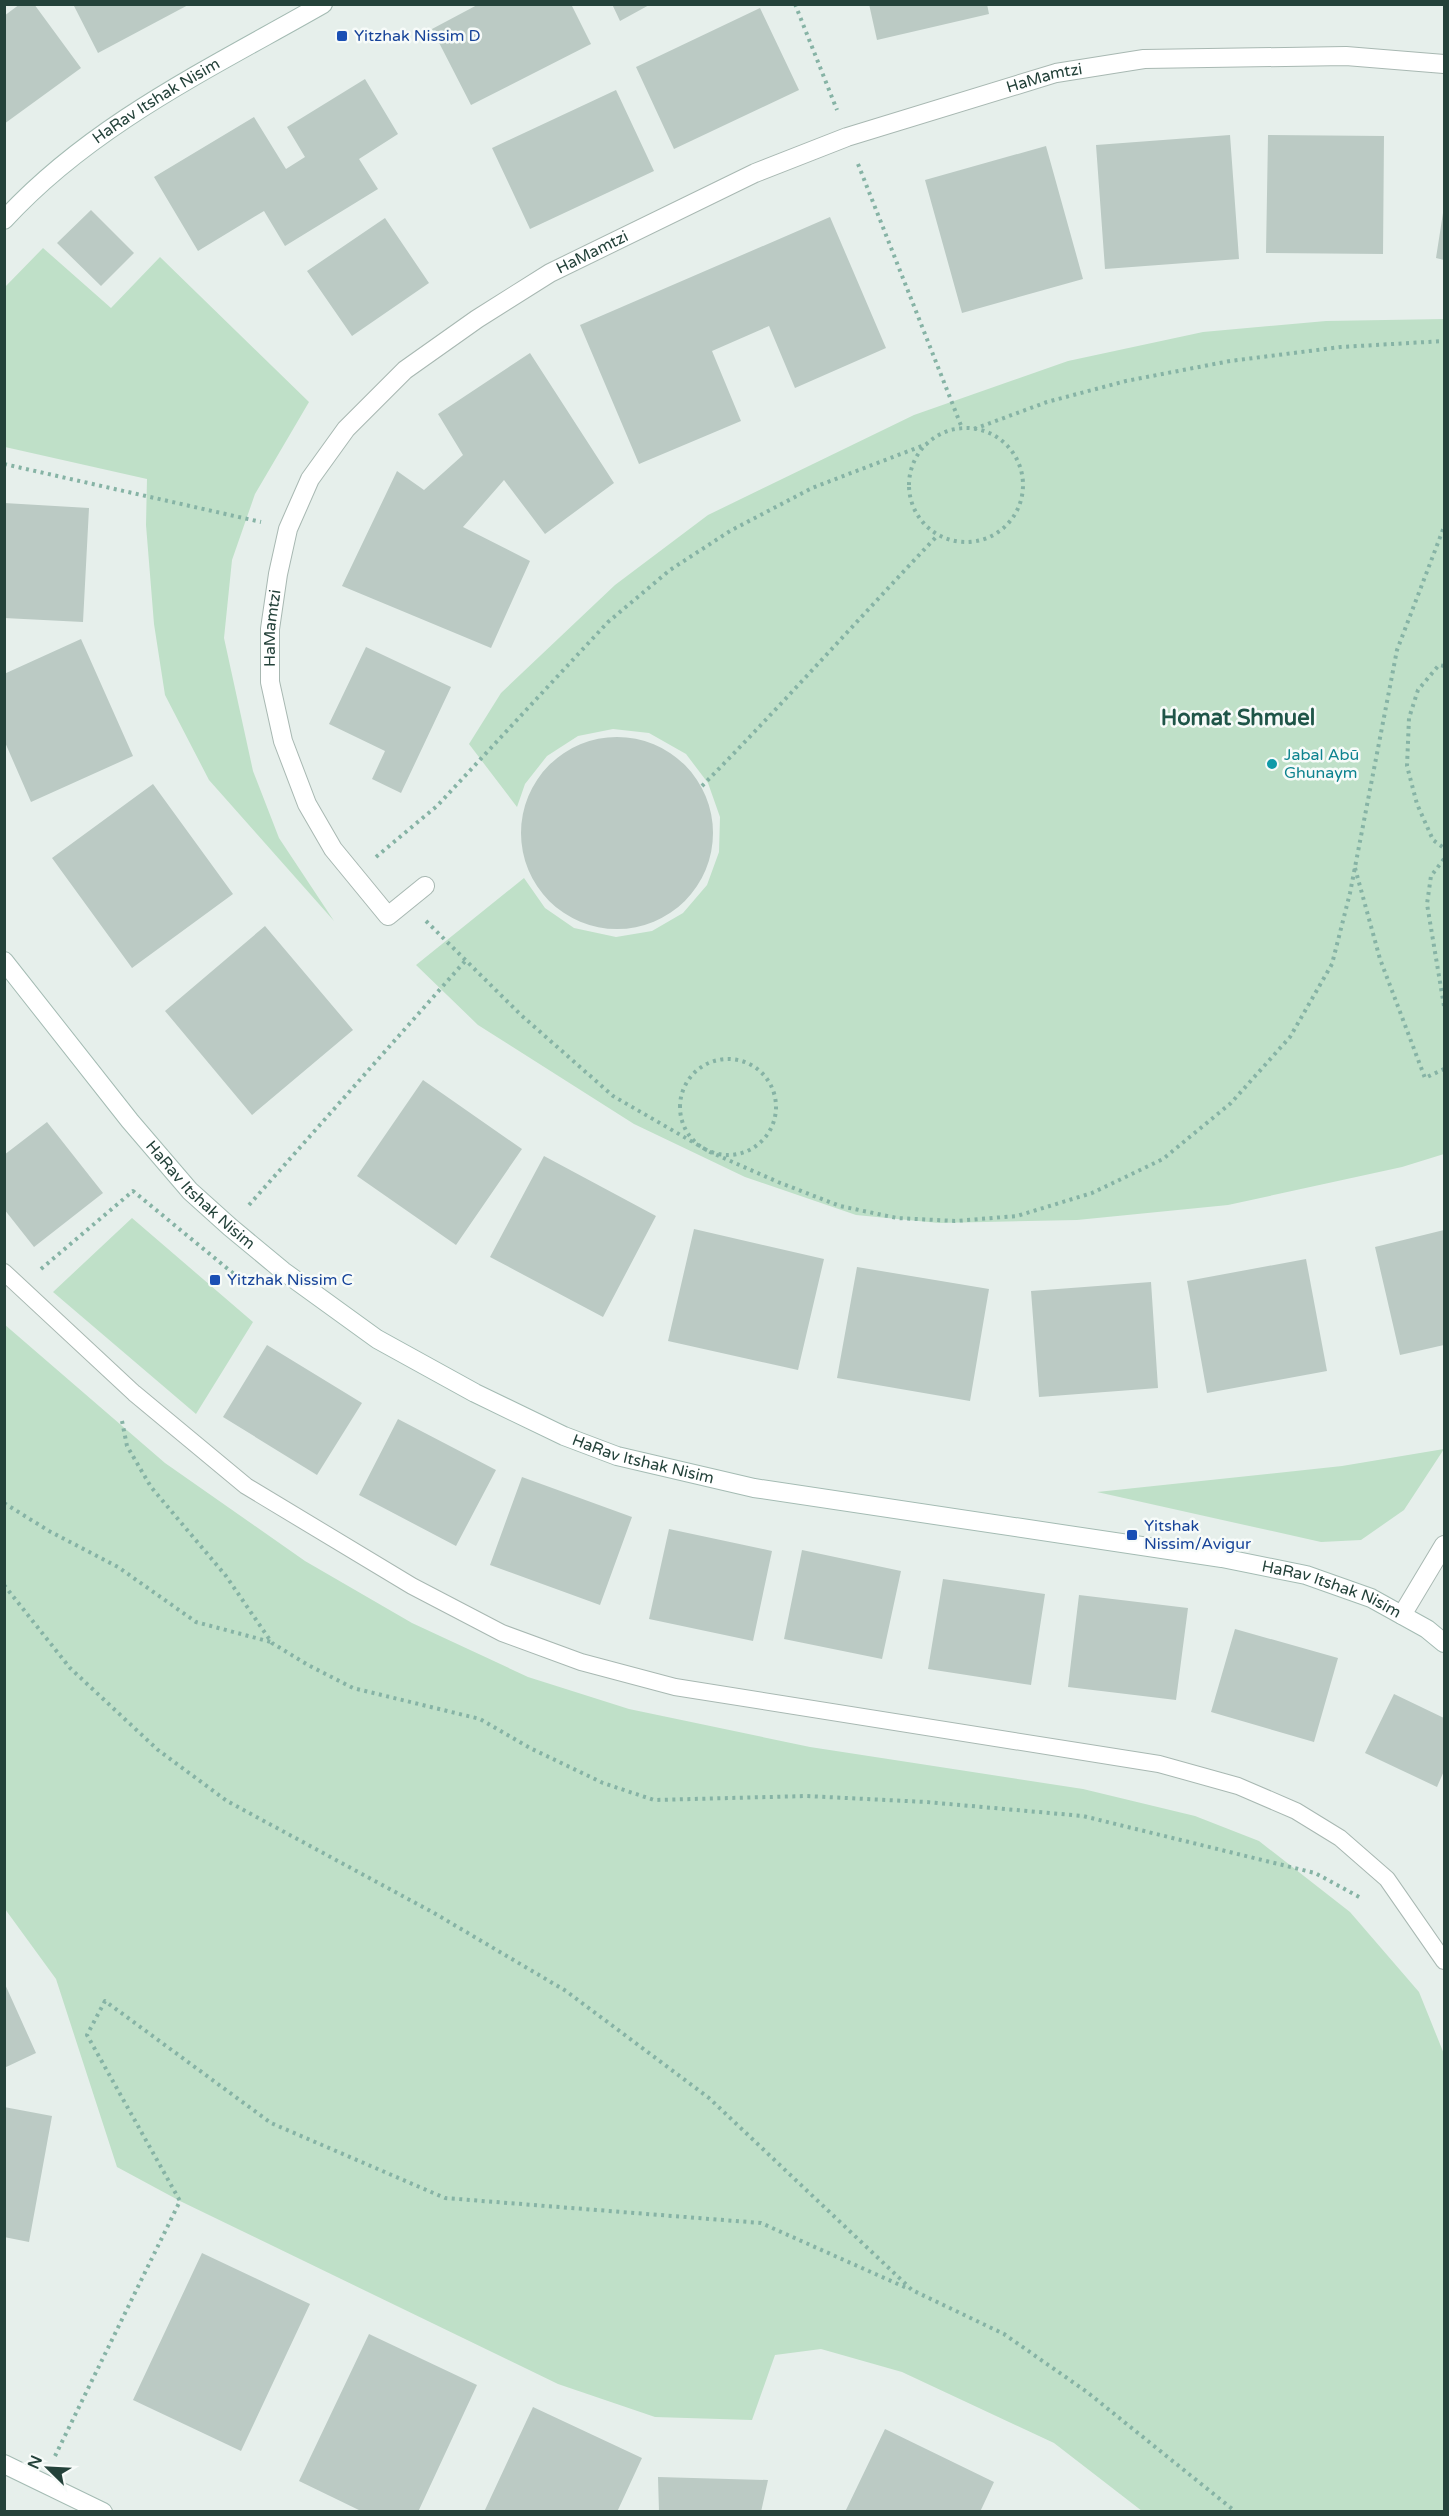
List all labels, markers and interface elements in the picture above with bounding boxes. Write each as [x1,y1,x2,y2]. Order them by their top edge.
place label: Yitzhak Nissim D [354,26,481,46]
marker: Yitzhak Nissim D [335,29,349,43]
street label: HaRav Itshak Nisim [88,54,223,148]
street label: HaMamtzi [1004,59,1084,98]
street label: HaMamtzi [553,226,632,278]
street label: HaMamtzi [260,588,286,667]
district label: Homat Shmuel [1161,705,1315,731]
place label: Jabal Abū Ghunaym [1284,745,1359,783]
marker: Jabal Abū Ghunaym [1265,757,1279,771]
street label: HaRav Itshak Nisim [141,1136,259,1254]
place label: Yitzhak Nissim C [227,1270,353,1290]
marker: Yitzhak Nissim C [208,1273,222,1287]
street label: HaRav Itshak Nisim [569,1430,716,1488]
place label: Yitshak Nissim/Avigur [1144,1516,1252,1554]
marker: Yitshak Nissim/Avigur [1125,1528,1139,1542]
street label: HaRav Itshak Nisim [1260,1556,1405,1623]
north arrow [18,2438,78,2498]
text: N [23,2452,47,2472]

